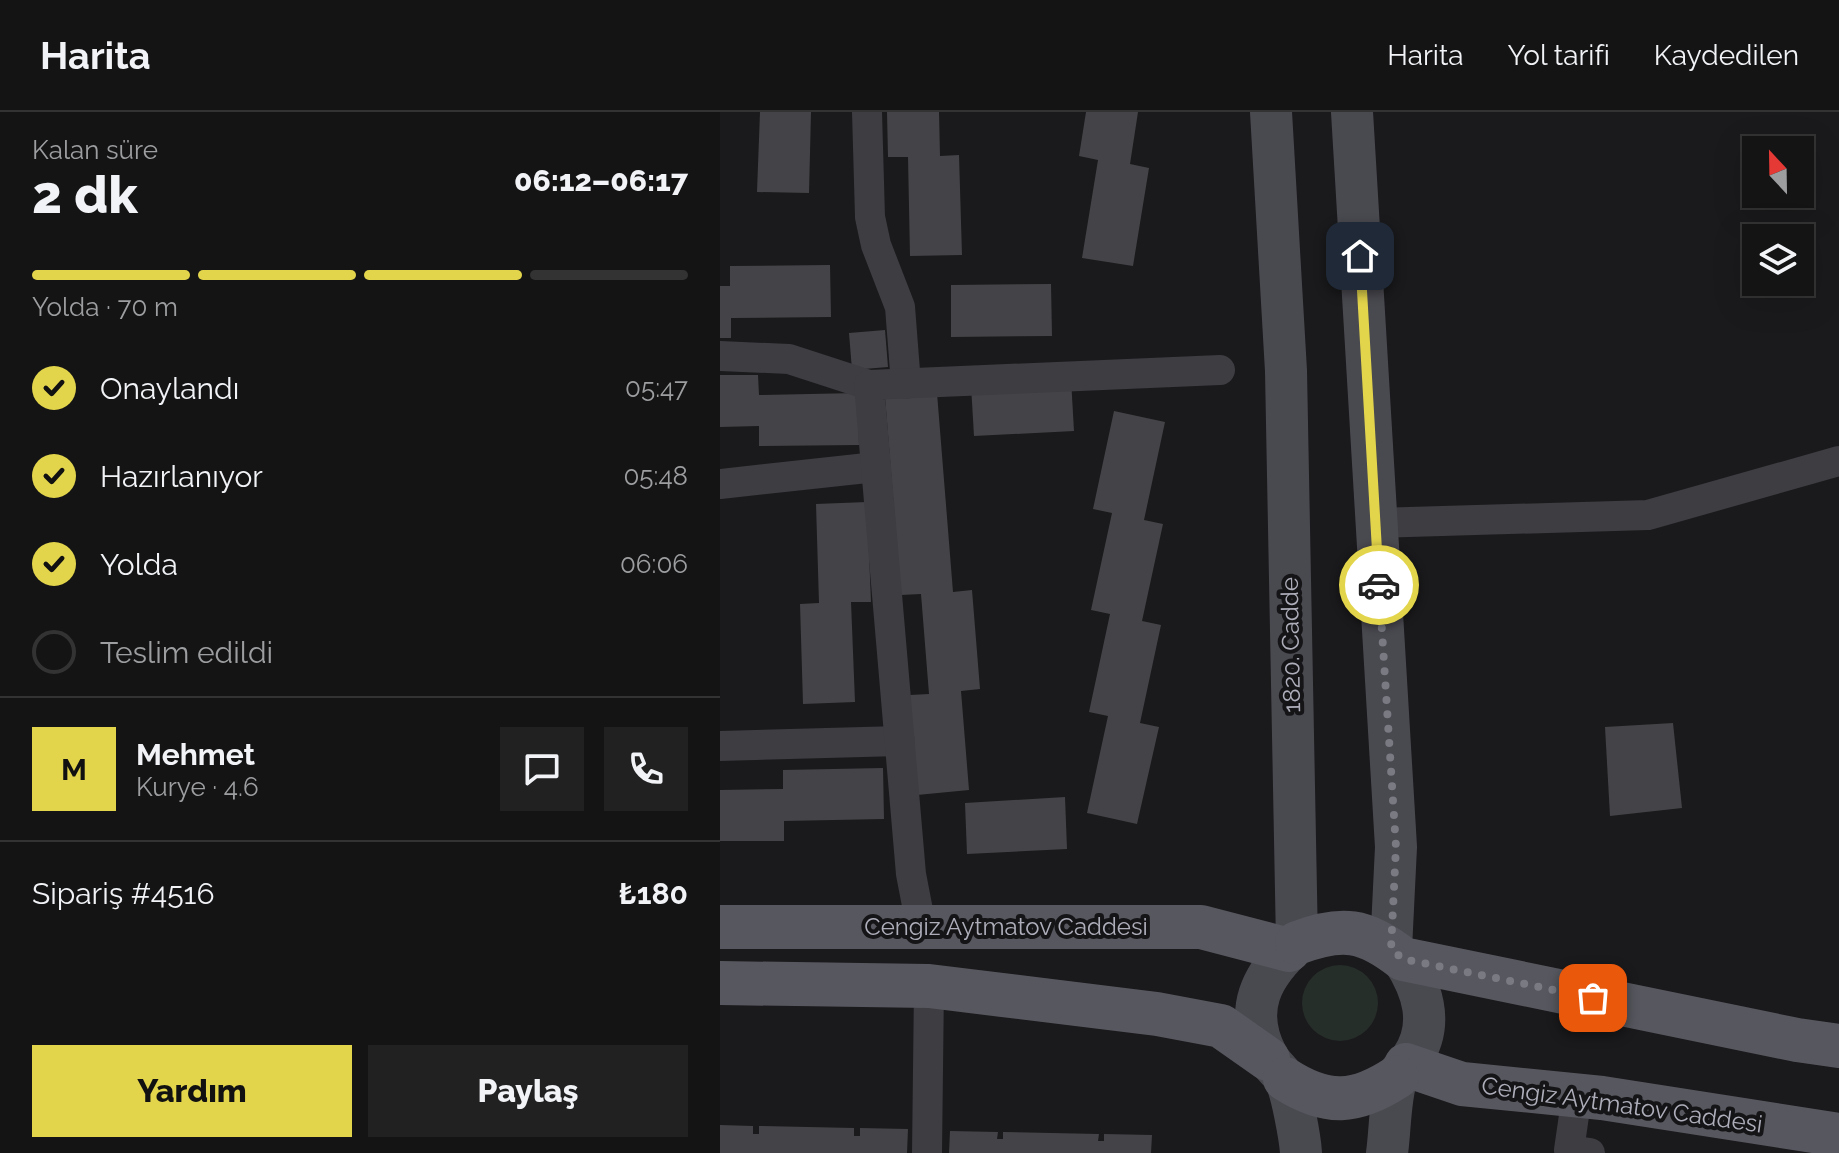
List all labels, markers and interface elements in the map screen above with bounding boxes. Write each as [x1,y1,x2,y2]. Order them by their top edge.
text: Harita [40,33,151,78]
text: Harita [1387,39,1464,72]
text: Yol tarifi [1508,39,1610,72]
text: Kaydedilen [1654,39,1799,72]
text: Kalan süre [32,135,158,165]
north arrow [1742,136,1814,208]
map controls [1742,136,1814,296]
text: 06:12–06:17 [514,163,688,198]
text: 2 dk [32,164,138,225]
pin [1326,222,1394,290]
button: layers [1742,224,1814,296]
icon: home [1338,234,1382,278]
text: Yolda · 70 m [32,292,178,322]
icon: check [32,366,76,410]
text: Onaylandı [100,371,239,406]
text: 05:47 [625,373,688,403]
icon: check [32,454,76,498]
text: Hazırlanıyor [100,459,263,494]
text: 05:48 [623,461,688,491]
icon: check [32,542,76,586]
courier [1339,545,1419,625]
text: Yolda [100,547,178,582]
text: 06:06 [620,549,688,579]
icon: car [1357,563,1401,607]
street label: 1820. Cadde [1275,577,1306,713]
text: Teslim edildi [100,635,273,670]
button: chat [500,727,584,811]
button: phone [604,727,688,811]
text: Mehmet [136,737,255,772]
text: M [61,752,87,787]
text: Kurye · 4.6 [136,772,259,802]
text: Sipariş #4516 [32,876,215,911]
text: ₺180 [619,876,688,911]
street label: Cengiz Aytmatov Caddesi [864,912,1148,941]
pin [1559,964,1627,1032]
icon: bag [1571,976,1615,1020]
button: Yardım [32,1045,352,1137]
button: Paylaş [368,1045,688,1137]
street label: Cengiz Aytmatov Caddesi [1480,1070,1764,1139]

